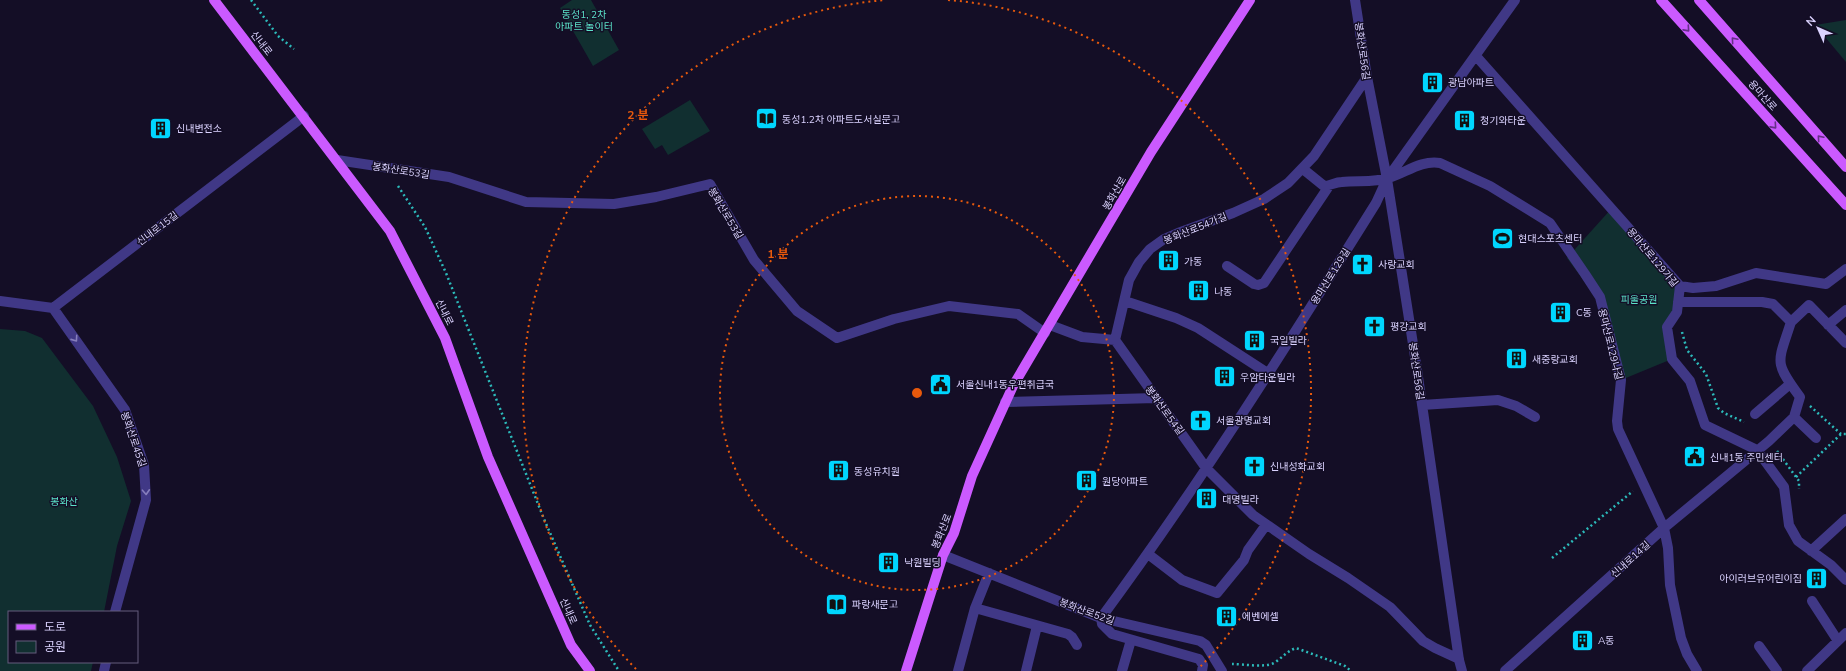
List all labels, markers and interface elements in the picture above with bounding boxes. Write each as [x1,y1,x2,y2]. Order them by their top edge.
park label: 동성1, 2차 아파트 놀이터 [555,8,613,34]
north arrow [1798,8,1838,48]
text: N [1803,13,1819,29]
street label: 봉화산로56길 [1351,21,1373,81]
one-way arrow [1683,24,1690,32]
street label: 신내로 [247,28,275,59]
one-way arrow [1732,37,1739,45]
building icon: 광남아파트 [1419,69,1445,95]
place label: 광남아파트 [1448,76,1494,90]
street label: 용마산로 [1745,77,1780,114]
library icon: 동성1.2차 아파트도서실문고 [754,106,780,132]
text: 2 분 [627,107,649,123]
building icon: 청기와타운 [1451,107,1477,133]
place label: 동성1.2차 아파트도서실문고 [782,113,900,127]
place label: 청기와타운 [1480,114,1526,128]
building icon: 신내변전소 [147,115,173,141]
one-way arrow [1770,121,1777,128]
place label: 신내변전소 [176,122,222,136]
one-way arrow [1818,135,1825,142]
street label: 봉화산로53길 [371,160,431,182]
street label: 봉화산로 [1100,174,1130,213]
street label: 봉화산로53길 [704,185,746,242]
street label: 신내로15길 [134,209,181,249]
street label: 봉화산로54가길 [1162,210,1229,248]
sports icon: 현대스포츠센터 [1490,225,1516,251]
street label: 용마산로129가길 [1623,225,1681,290]
place label: 현대스포츠센터 [1518,232,1582,246]
text: 1 분 [767,246,789,262]
street label: 용마산로129길 [1308,246,1354,307]
building icon: 가동 [1155,248,1181,274]
church icon: 사랑교회 [1350,251,1376,277]
place label: 가동 [1184,255,1202,269]
place label: 사랑교회 [1378,258,1415,272]
building icon: 나동 [1186,278,1212,304]
place label: 나동 [1214,285,1232,299]
park label: 피울공원 [1621,293,1657,307]
street label: 신내로 [432,297,457,328]
building icon: C동 [1547,299,1573,325]
place label: C동 [1576,306,1592,320]
street label: 용마산로129나길 [1594,307,1626,381]
church icon: 평강교회 [1362,313,1388,339]
place label: 평강교회 [1390,320,1427,334]
building icon: 국일빌라 [1241,327,1267,353]
place label: 국일빌라 [1270,334,1308,348]
one-way arrow [70,335,77,342]
street label: 봉화산로56길 [1405,341,1427,401]
building icon: 새중랑교회 [1503,346,1529,372]
place label: 새중랑교회 [1532,353,1578,367]
building icon: 우암타운빌라 [1211,364,1237,390]
public building icon: 서울신내1동우편취급국 [927,371,953,397]
place label: 우암타운빌라 [1240,371,1296,385]
place label: 서울신내1동우편취급국 [956,378,1054,392]
street label: 봉화산로54길 [1141,383,1187,438]
centre of rings [910,386,924,400]
church icon: 서울광명교회 [1187,407,1213,433]
street label: 봉화산로45길 [117,410,149,469]
place label: 서울광명교회 [1216,414,1271,428]
public building icon: 신내1동 주민센터 [1682,444,1708,470]
place label: 신내1동 주민센터 [1710,451,1783,465]
church icon: 신내성화교회 [1241,453,1267,479]
building icon: 동성유치원 [826,458,852,484]
place label: 신내성화교회 [1270,460,1325,474]
place label: 동성유치원 [854,465,900,479]
building icon: 원당아파트 [1073,468,1099,494]
place label: 원당아파트 [1102,475,1148,489]
building icon: 대명빌라 [1193,486,1219,512]
one-way arrow [142,489,150,495]
place label: 대명빌라 [1222,493,1260,507]
park label: 봉화산 [50,495,78,509]
street label: 봉화산로 [929,512,955,551]
street label: 신내로14길 [1608,538,1653,581]
building icon: 낙원빌딩 [876,549,902,575]
place label: 낙원빌딩 [904,556,941,570]
building icon: 아이러브유어린이집 [1804,565,1830,591]
place label: 아이러브유어린이집 [1719,572,1802,586]
library icon: 파랑새문고 [823,591,849,617]
street label: 봉화산로52길 [1057,595,1116,628]
street label: 신내로 [556,596,580,627]
place label: 파랑새문고 [852,598,898,612]
building icon: 에벤에셀 [1214,603,1240,629]
place label: 에벤에셀 [1242,610,1279,624]
legend [8,611,138,663]
text: 도로 [44,619,66,635]
building icon: A동 [1569,627,1595,653]
place label: A동 [1598,634,1615,648]
text: 공원 [44,639,66,655]

